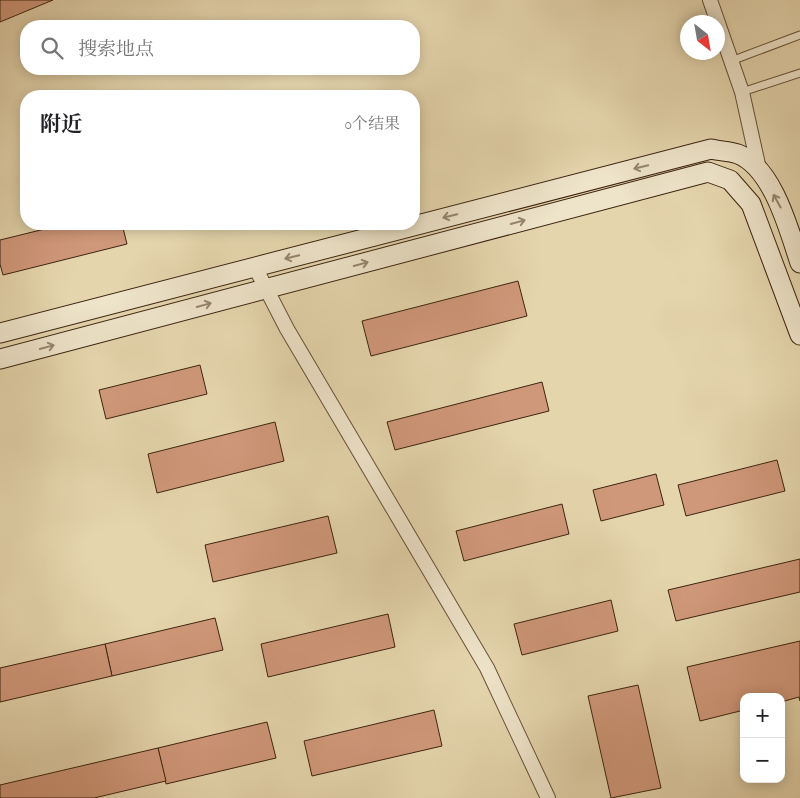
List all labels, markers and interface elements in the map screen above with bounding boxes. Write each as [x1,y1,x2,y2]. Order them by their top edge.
north arrow [680,15,725,60]
search box [20,20,420,75]
icon: search [38,34,66,62]
text: 搜索地点 [78,38,154,62]
text: 附近 [40,112,82,139]
text: 0个结果 [344,115,400,135]
one-way arrow [633,163,649,172]
one-way arrow [772,194,782,209]
one-way arrow [442,212,458,222]
one-way arrow [510,217,526,227]
one-way arrow [285,253,301,262]
one-way arrow [353,259,369,268]
one-way arrow [196,300,212,310]
one-way arrow [39,342,55,351]
map controls [740,693,785,783]
button: + [740,693,785,738]
button: − [740,738,785,783]

